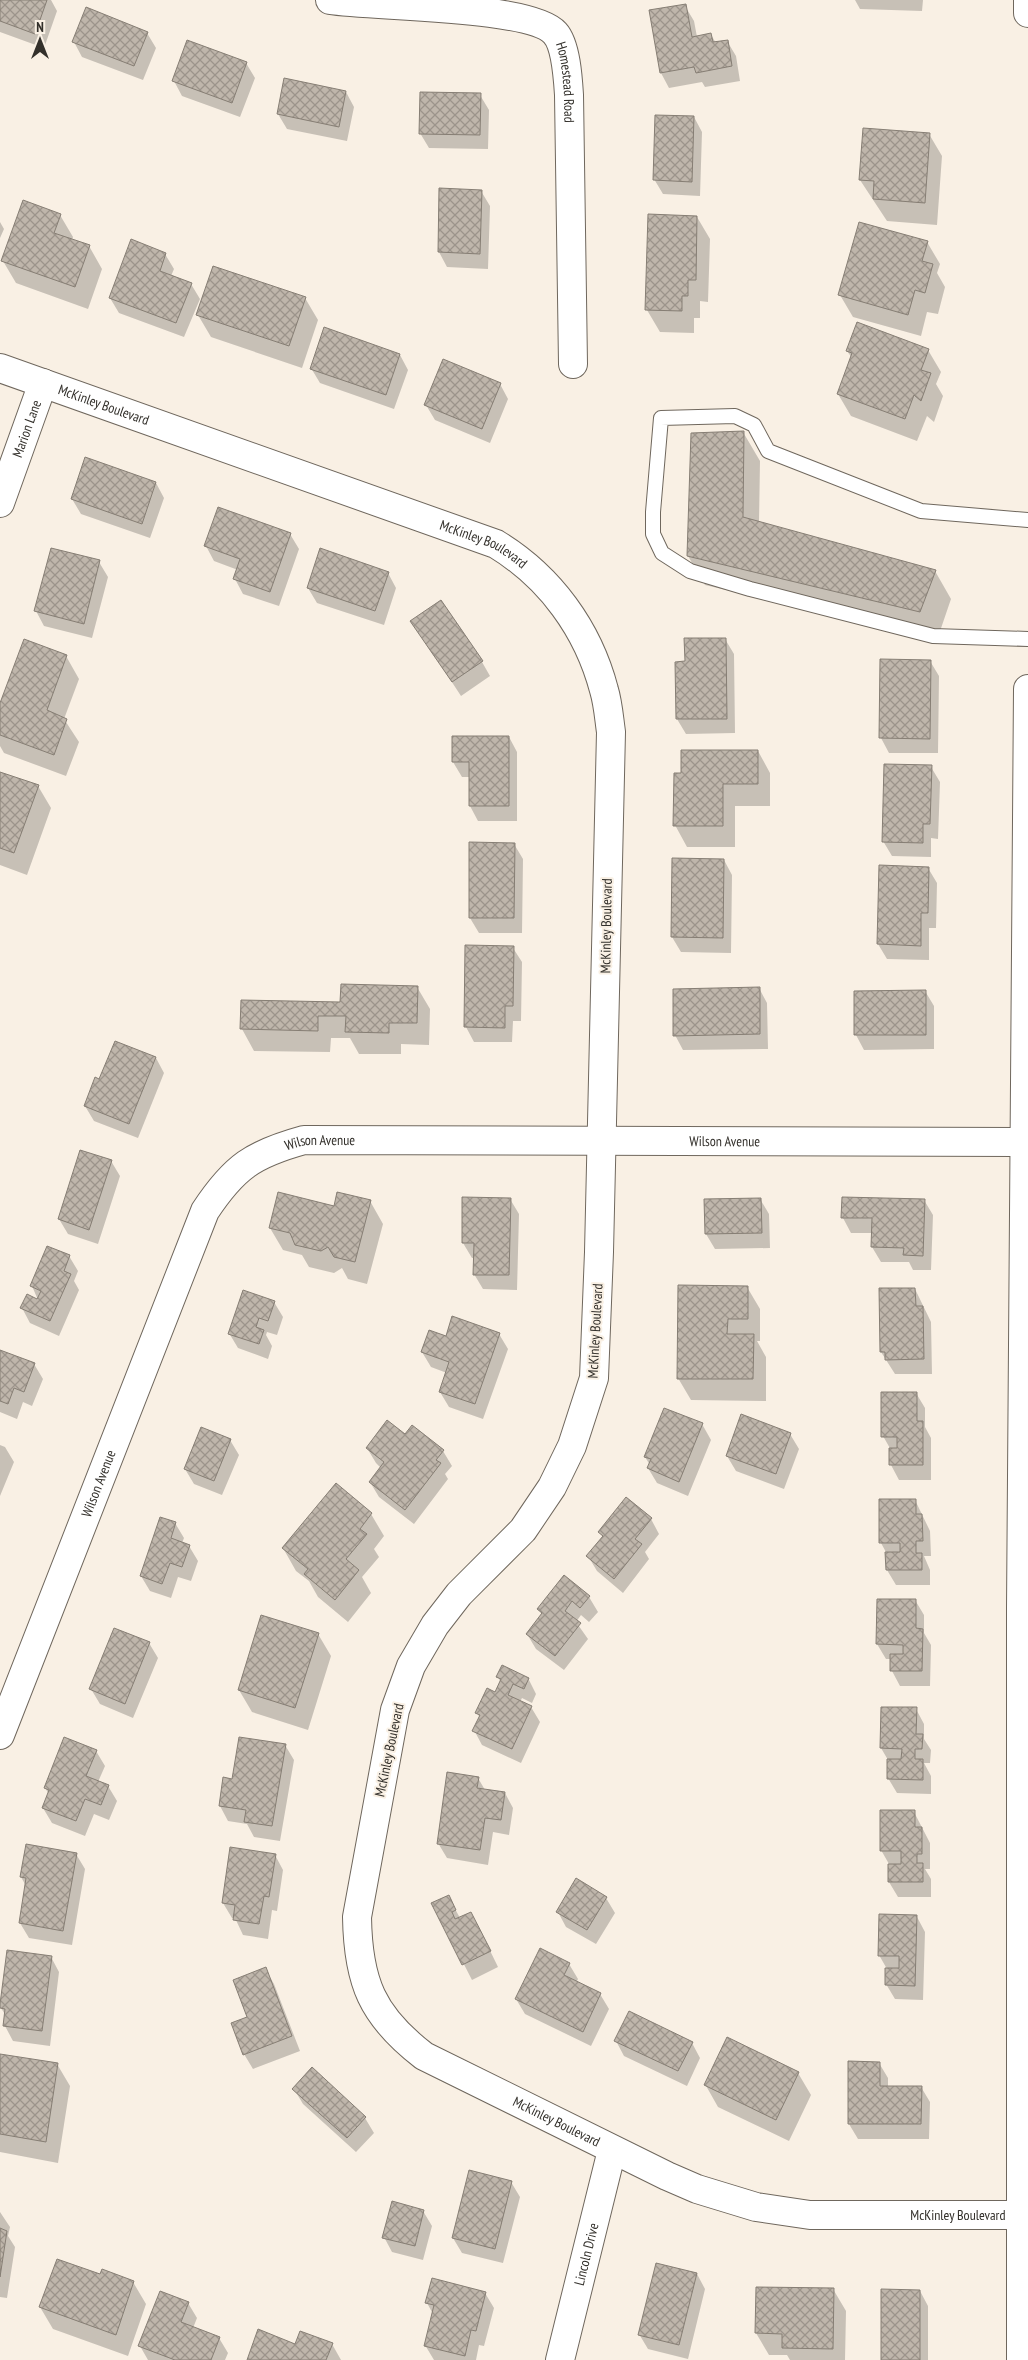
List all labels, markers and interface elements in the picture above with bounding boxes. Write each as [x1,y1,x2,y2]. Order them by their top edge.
north arrow [15,15,65,65]
text: N [36,18,44,36]
street label: Homestead Road [552,39,578,123]
street label: McKinley Boulevard [56,380,152,429]
street label: Marion Lane [8,397,45,460]
street label: McKinley Boulevard [437,516,531,572]
street label: McKinley Boulevard [596,878,616,974]
street label: Wilson Avenue [282,1131,355,1154]
street label: Wilson Avenue [689,1132,760,1150]
street label: McKinley Boulevard [584,1283,606,1379]
street label: Wilson Avenue [77,1447,120,1520]
street label: McKinley Boulevard [370,1702,408,1798]
street label: McKinley Boulevard [510,2092,603,2151]
street label: McKinley Boulevard [910,2206,1005,2224]
street label: Lincoln Drive [570,2221,603,2287]

